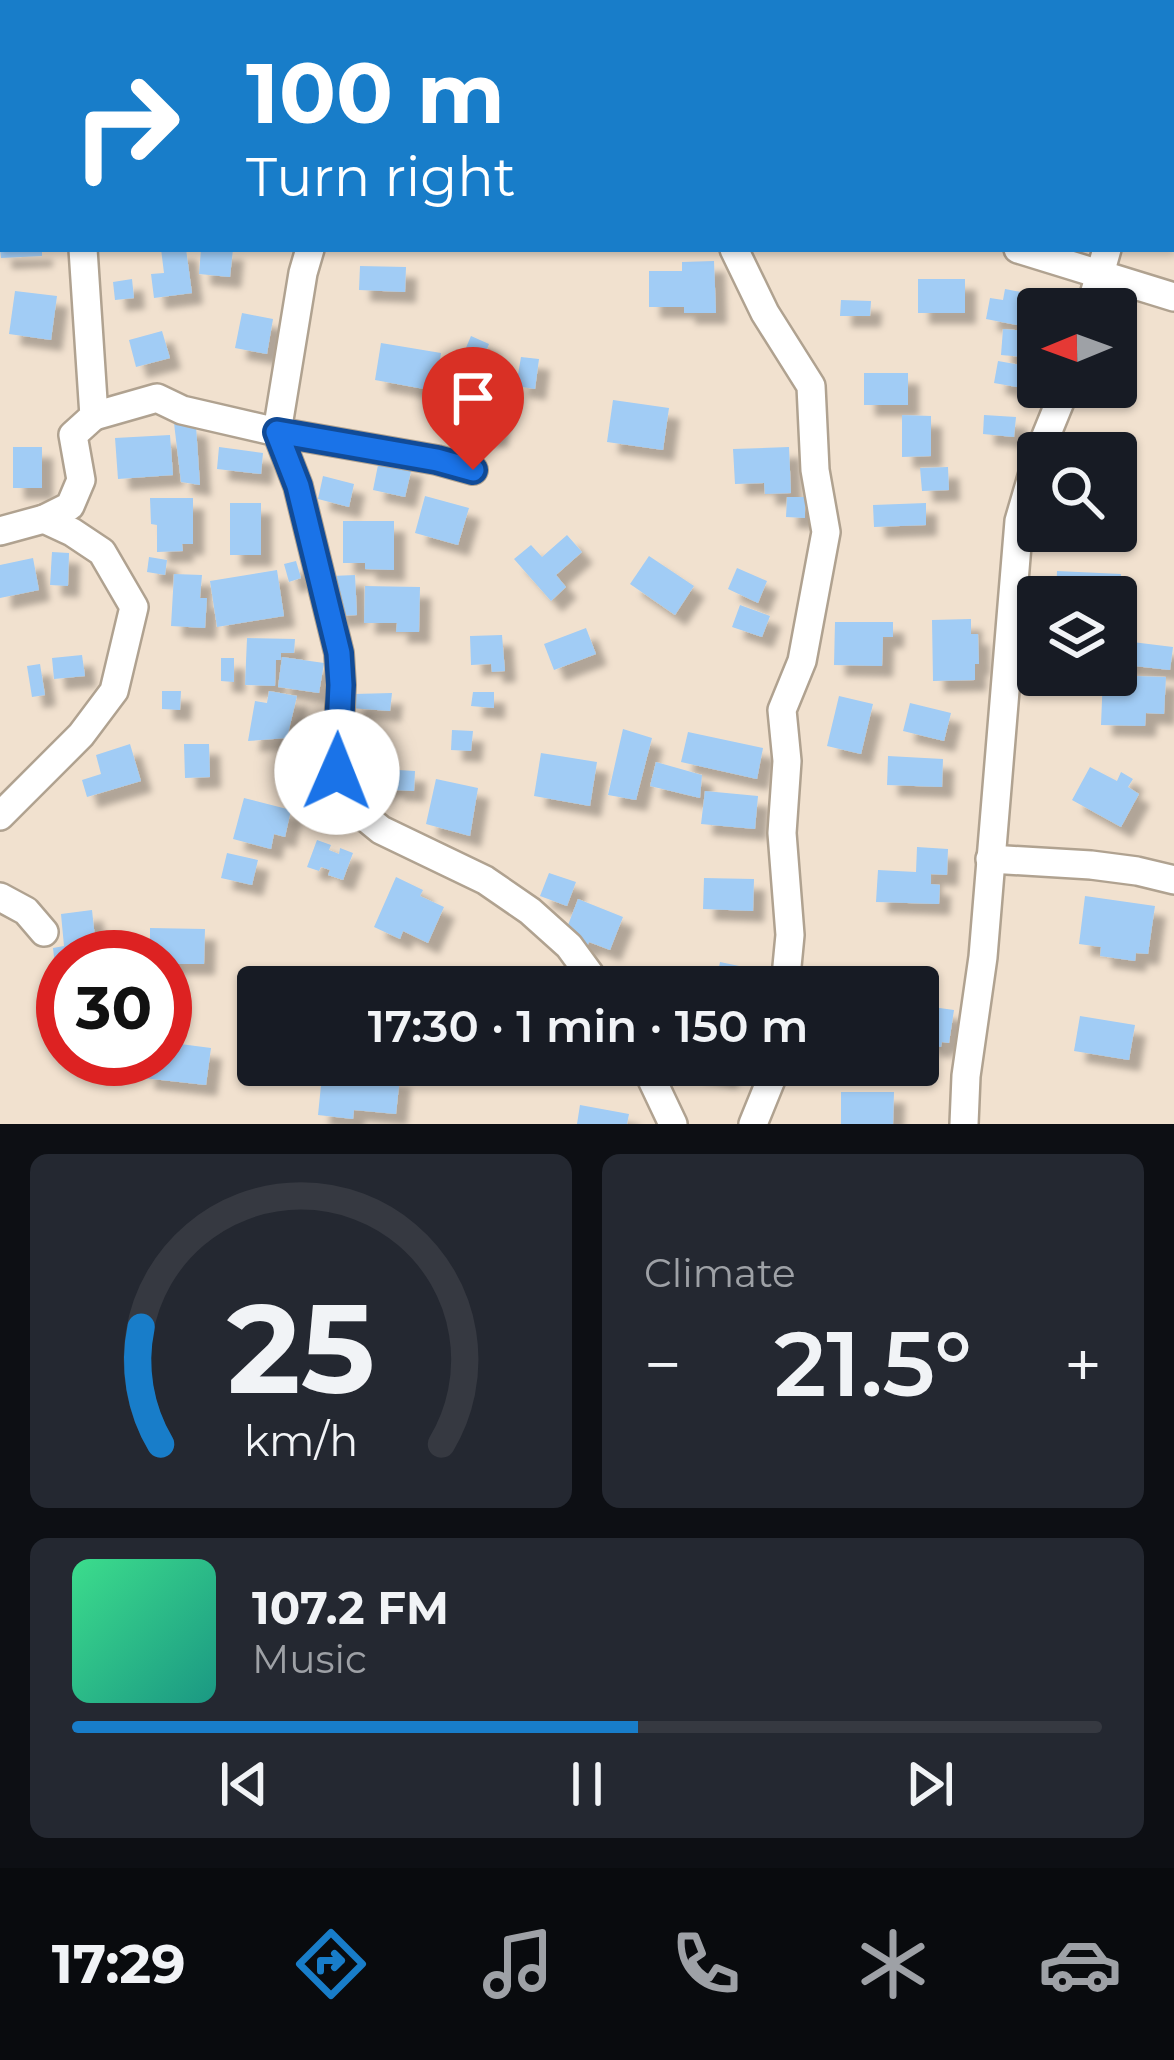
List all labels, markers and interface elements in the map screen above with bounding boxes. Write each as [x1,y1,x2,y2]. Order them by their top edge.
text: 100 m [246,42,505,144]
icon: right [48,48,204,204]
text: Turn right [246,144,516,210]
north arrow [1017,288,1137,408]
map controls [1017,288,1137,696]
pin [422,347,524,470]
icon: arrive [440,365,506,431]
button: search [1017,432,1137,552]
button: layers [1017,576,1137,696]
position arrow [274,709,400,835]
speed limit sign: 30 [36,930,192,1086]
text: 17:30 · 1 min · 150 m [368,998,808,1053]
text: Climate [644,1249,796,1297]
text: 25 [227,1272,375,1424]
text: 21.5° [774,1309,972,1419]
text: − [644,1324,682,1405]
text: + [1064,1324,1102,1405]
text: km/h [244,1414,358,1467]
text: 107.2 FM [252,1580,449,1635]
text: Music [252,1635,367,1683]
icon: previous [211,1751,277,1817]
icon: pause [554,1751,620,1817]
icon: next [897,1751,963,1817]
icon: directions [289,1922,373,2006]
icon: music [476,1922,560,2006]
icon: phone [664,1922,748,2006]
icon: climate [851,1922,935,2006]
icon: car [1038,1922,1122,2006]
text: 17:29 [52,1931,186,1997]

